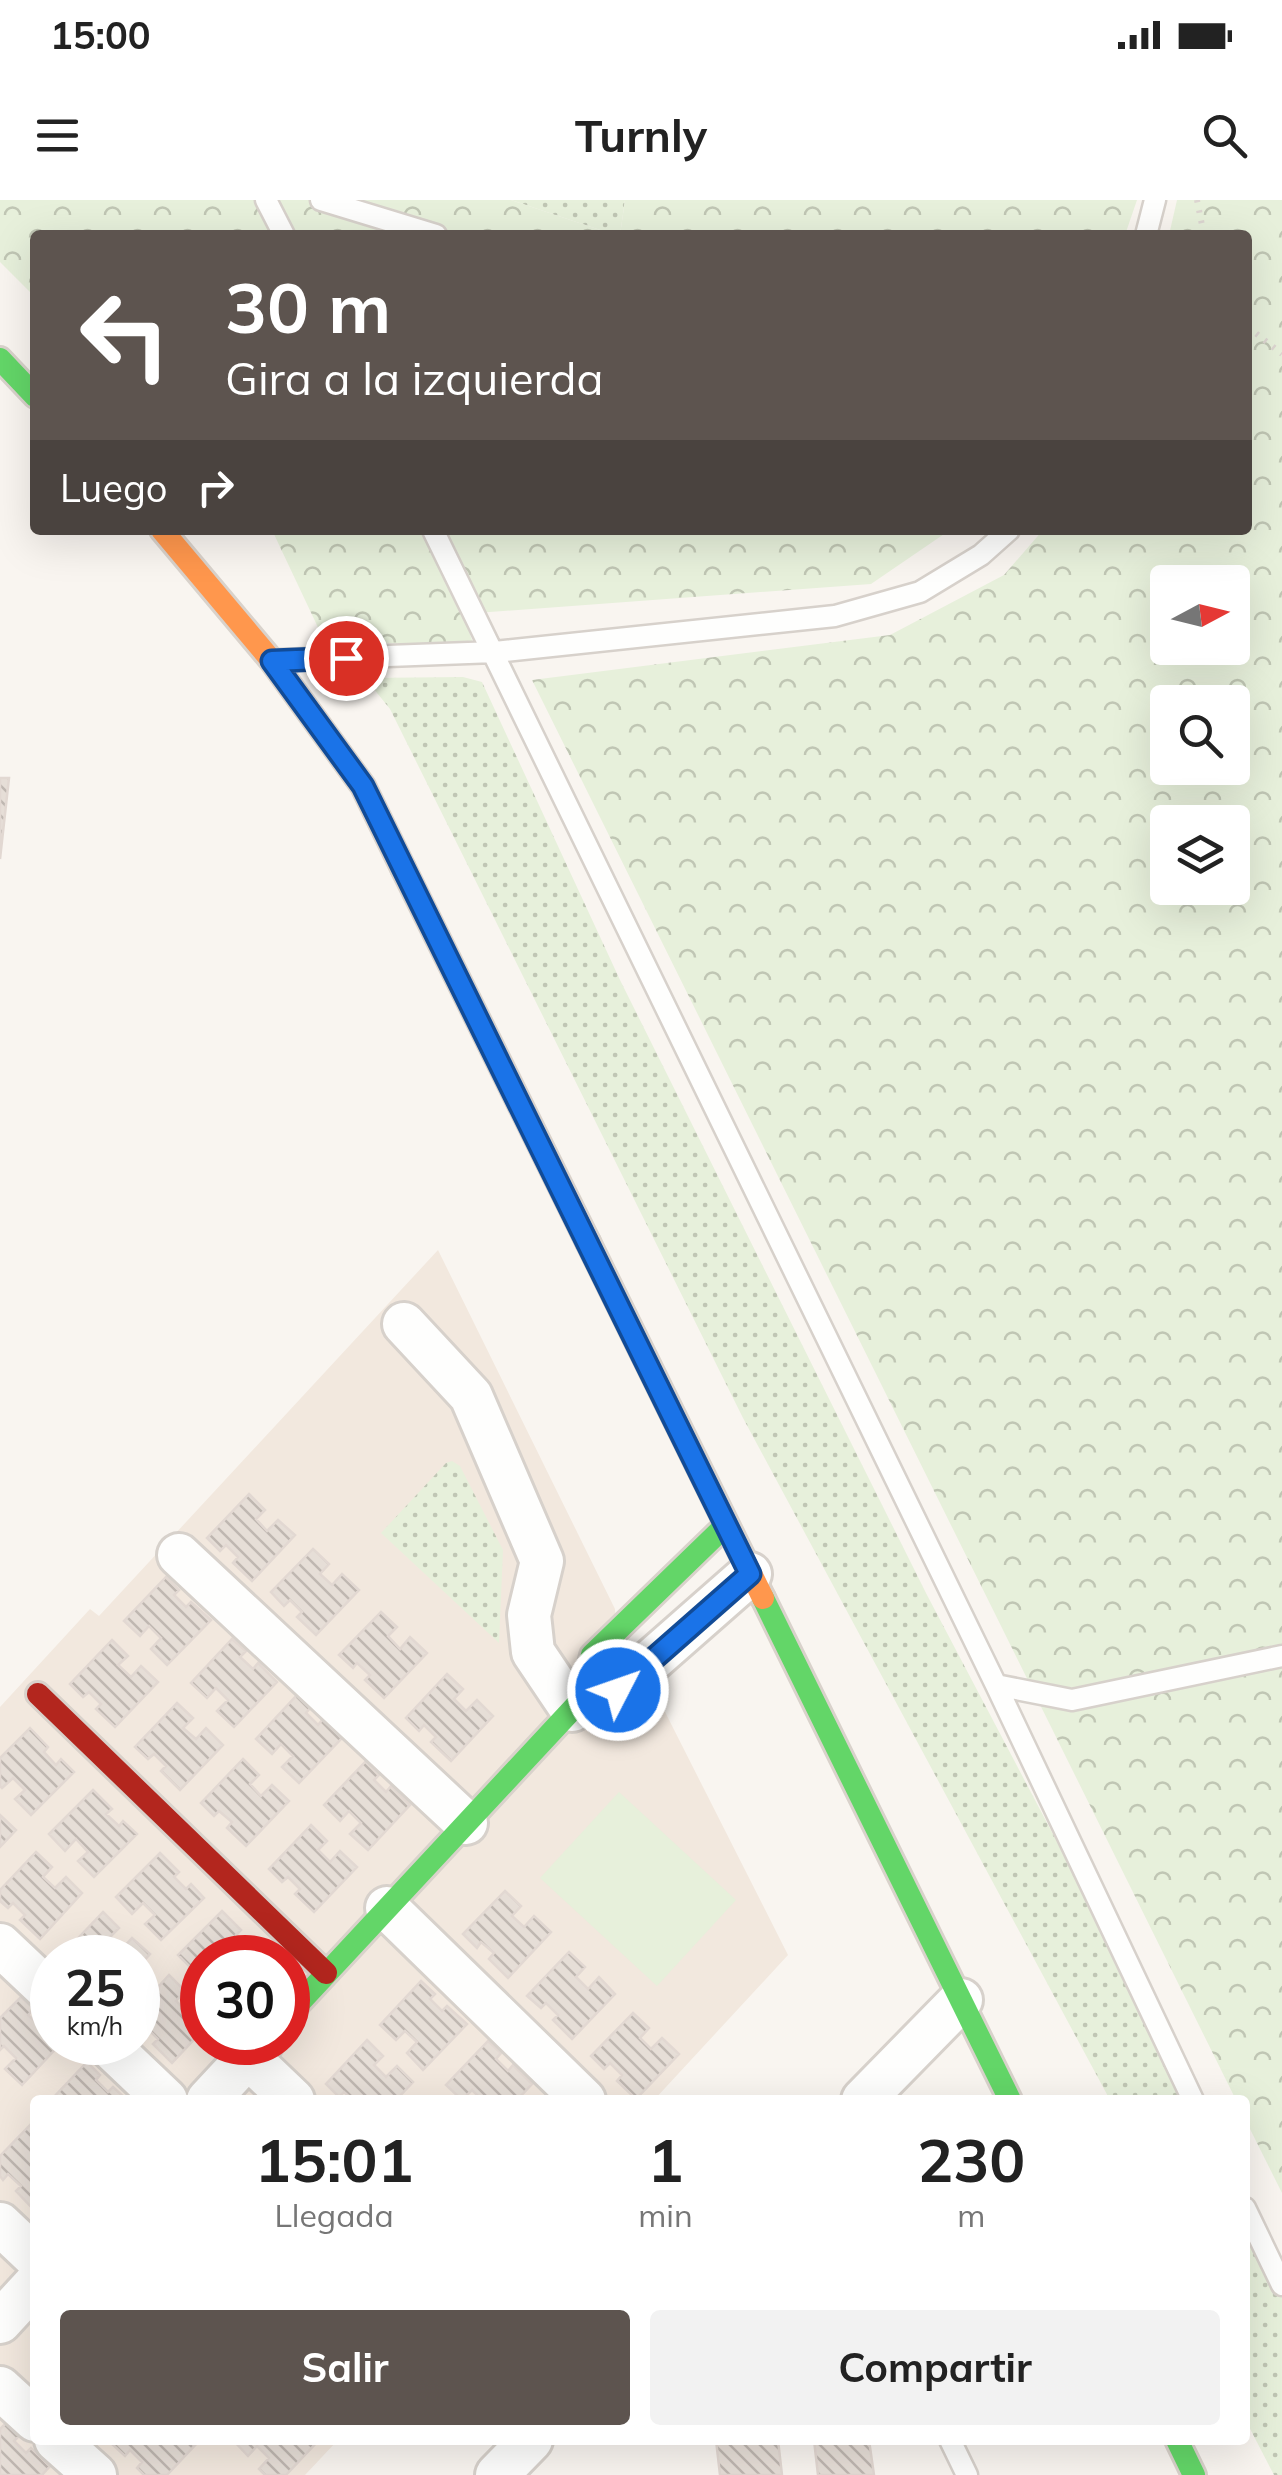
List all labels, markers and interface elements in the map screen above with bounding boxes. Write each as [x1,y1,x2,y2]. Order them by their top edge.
text: 15:00 [50,11,151,59]
text: Turnly [575,107,707,163]
icon: menu [30,108,85,163]
icon: search [1197,108,1252,163]
text: 30 m [225,263,391,351]
icon: left [60,270,190,400]
text: Gira a la izquierda [225,350,603,406]
icon: right [188,460,243,515]
text: Luego [60,464,168,512]
north arrow [1150,565,1250,665]
map controls [1150,565,1250,905]
pin [304,616,389,701]
icon: arrive [319,631,374,686]
button: search [1150,685,1250,785]
button: layers [1150,805,1250,905]
position arrow [566,1638,670,1742]
speed limit sign: 30 [180,1935,310,2065]
text: 25 [65,1956,125,2019]
text: km/h [67,2010,123,2041]
text: 15:01 [255,2122,414,2197]
text: 1 [647,2122,683,2197]
text: 230 [917,2122,1025,2197]
text: Llegada [274,2195,394,2235]
text: min [638,2195,693,2235]
text: m [957,2195,985,2235]
button: Salir [60,2310,630,2425]
button: Compartir [650,2310,1220,2425]

